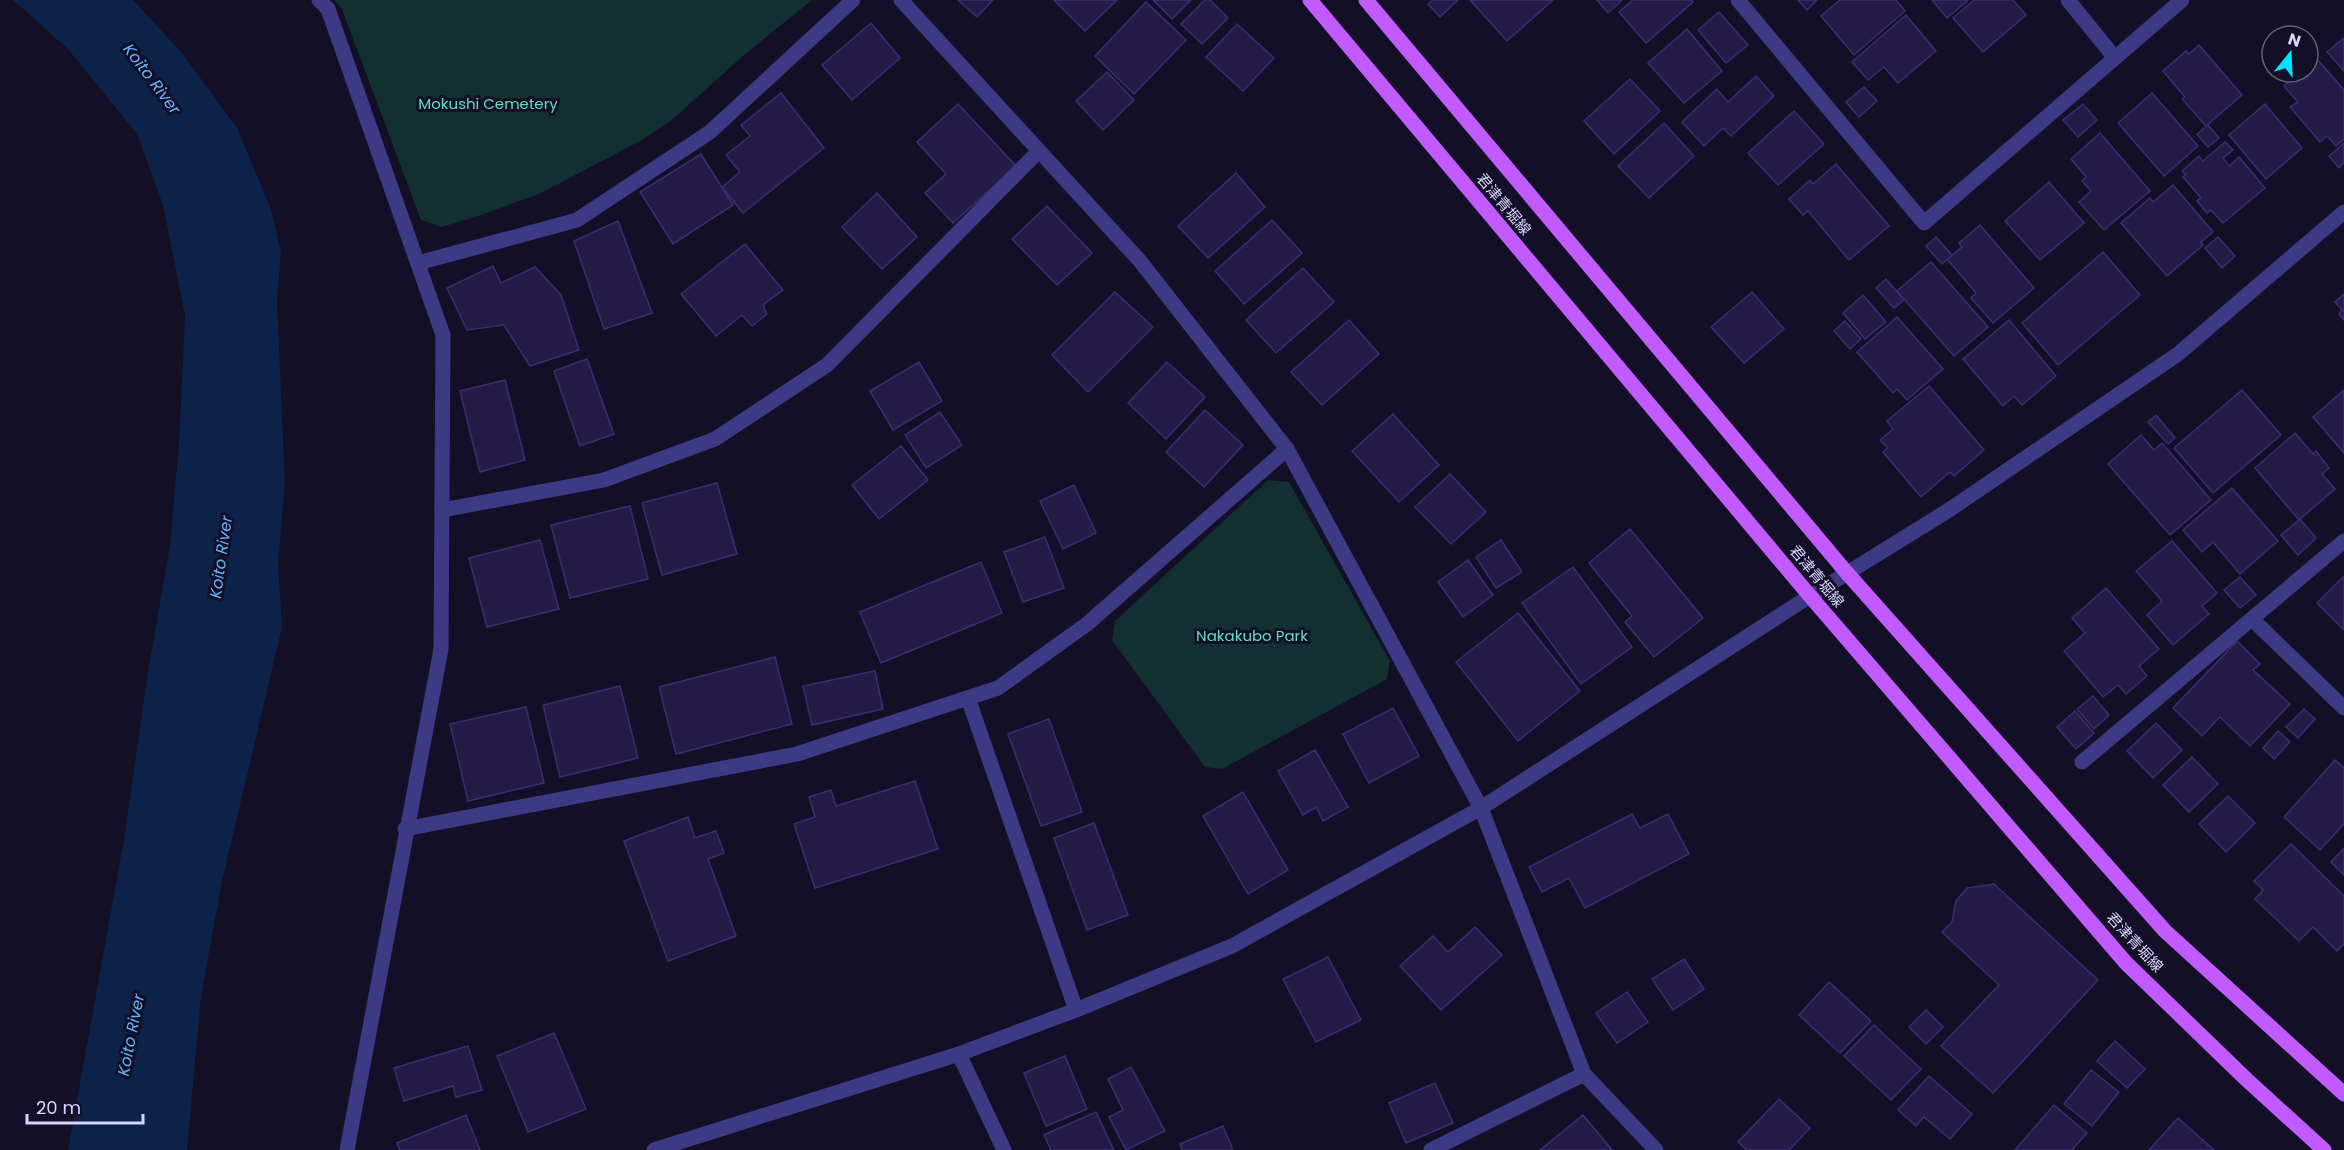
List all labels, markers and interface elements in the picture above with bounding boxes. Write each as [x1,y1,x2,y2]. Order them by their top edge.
north arrow [2260,24,2320,84]
text: N [2285,27,2304,53]
water label: Koito River [118,39,187,120]
park label: Mokushi Cemetery [418,93,558,114]
street label: 君津青堀線 [1472,169,1536,239]
water label: Koito River [204,513,238,600]
street label: 君津青堀線 [1785,541,1849,611]
park label: Nakakubo Park [1196,625,1308,646]
street label: 君津青堀線 [2102,907,2168,977]
water label: Koito River [112,991,150,1078]
scale bar [27,1087,142,1125]
text: 20 m [36,1095,81,1120]

